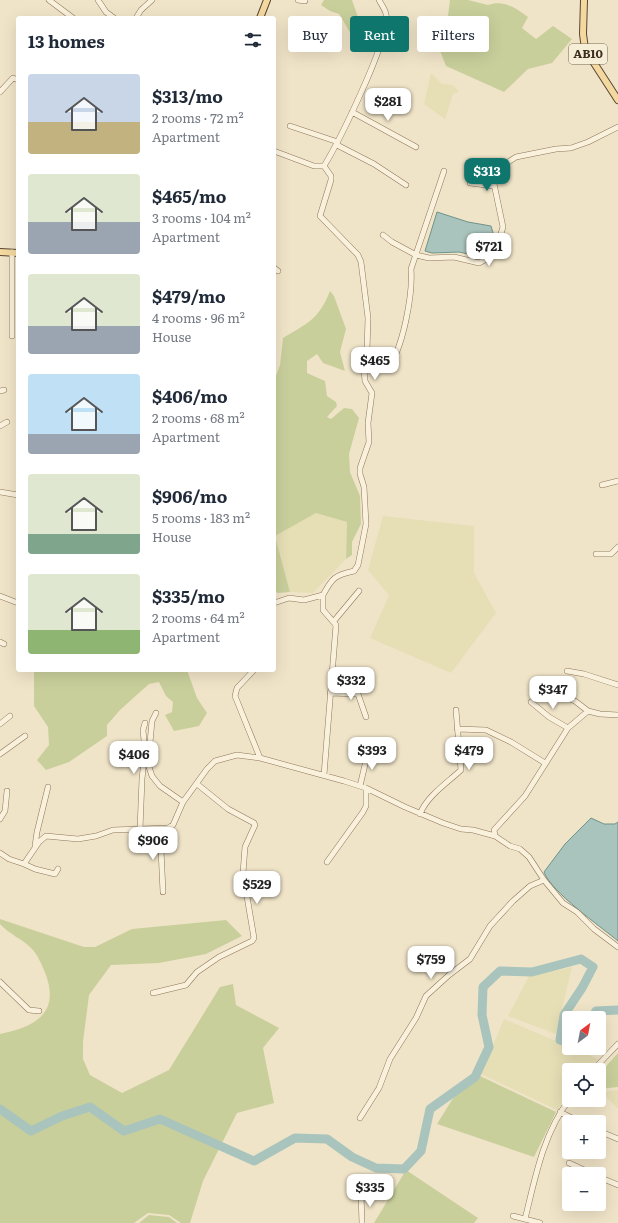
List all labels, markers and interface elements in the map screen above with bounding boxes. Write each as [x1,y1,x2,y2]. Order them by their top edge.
chip: Buy [288,16,342,52]
chip: Rent [350,16,409,52]
chip: Filters [417,16,489,52]
text: 13 homes [28,28,105,53]
icon: filters [242,29,264,51]
road number: AB10 [569,44,607,64]
text: $313/mo [152,83,223,108]
pin: $281 [364,88,412,122]
icon: home [60,90,108,138]
text: $281 [374,91,402,110]
text: 2 rooms · 72 m² [152,108,244,127]
text: Apartment [152,127,220,146]
pin: $313 [463,158,511,192]
text: $313 [473,161,501,180]
text: $465/mo [152,183,226,208]
icon: home [60,190,108,238]
text: 3 rooms · 104 m² [152,208,251,227]
text: Apartment [152,227,220,246]
pin: $721 [465,233,513,267]
text: $721 [475,236,503,255]
text: $479/mo [152,283,226,308]
icon: home [60,290,108,338]
text: 4 rooms · 96 m² [152,308,245,327]
text: House [152,327,191,346]
pin: $465 [351,347,399,381]
text: $465 [360,350,390,369]
text: $406/mo [152,383,228,408]
icon: home [60,390,108,438]
text: 2 rooms · 68 m² [152,408,245,427]
text: Apartment [152,427,220,446]
text: $906/mo [152,483,227,508]
icon: home [60,490,108,538]
text: 5 rooms · 183 m² [152,508,250,527]
text: House [152,527,191,546]
text: $335/mo [152,583,225,608]
icon: home [60,590,108,638]
text: 2 rooms · 64 m² [152,608,245,627]
text: Apartment [152,627,220,646]
pin: $332 [327,667,375,701]
text: $332 [337,670,365,689]
pin: $347 [529,676,577,710]
text: $347 [538,679,568,698]
pin: $393 [348,737,396,771]
pin: $479 [445,737,493,771]
text: $393 [357,740,387,759]
text: $479 [454,740,484,759]
pin: $406 [110,741,158,775]
text: $406 [118,744,150,763]
pin: $906 [129,827,177,861]
text: $906 [138,830,168,849]
pin: $529 [233,871,281,905]
text: $529 [242,874,272,893]
pin: $759 [407,946,455,980]
text: $759 [417,949,446,968]
north arrow [562,1011,606,1055]
map controls [562,1011,606,1211]
button: locate [562,1063,606,1107]
button: + [562,1115,606,1159]
button: − [562,1167,606,1211]
pin: $335 [346,1174,394,1208]
text: $335 [356,1177,385,1196]

